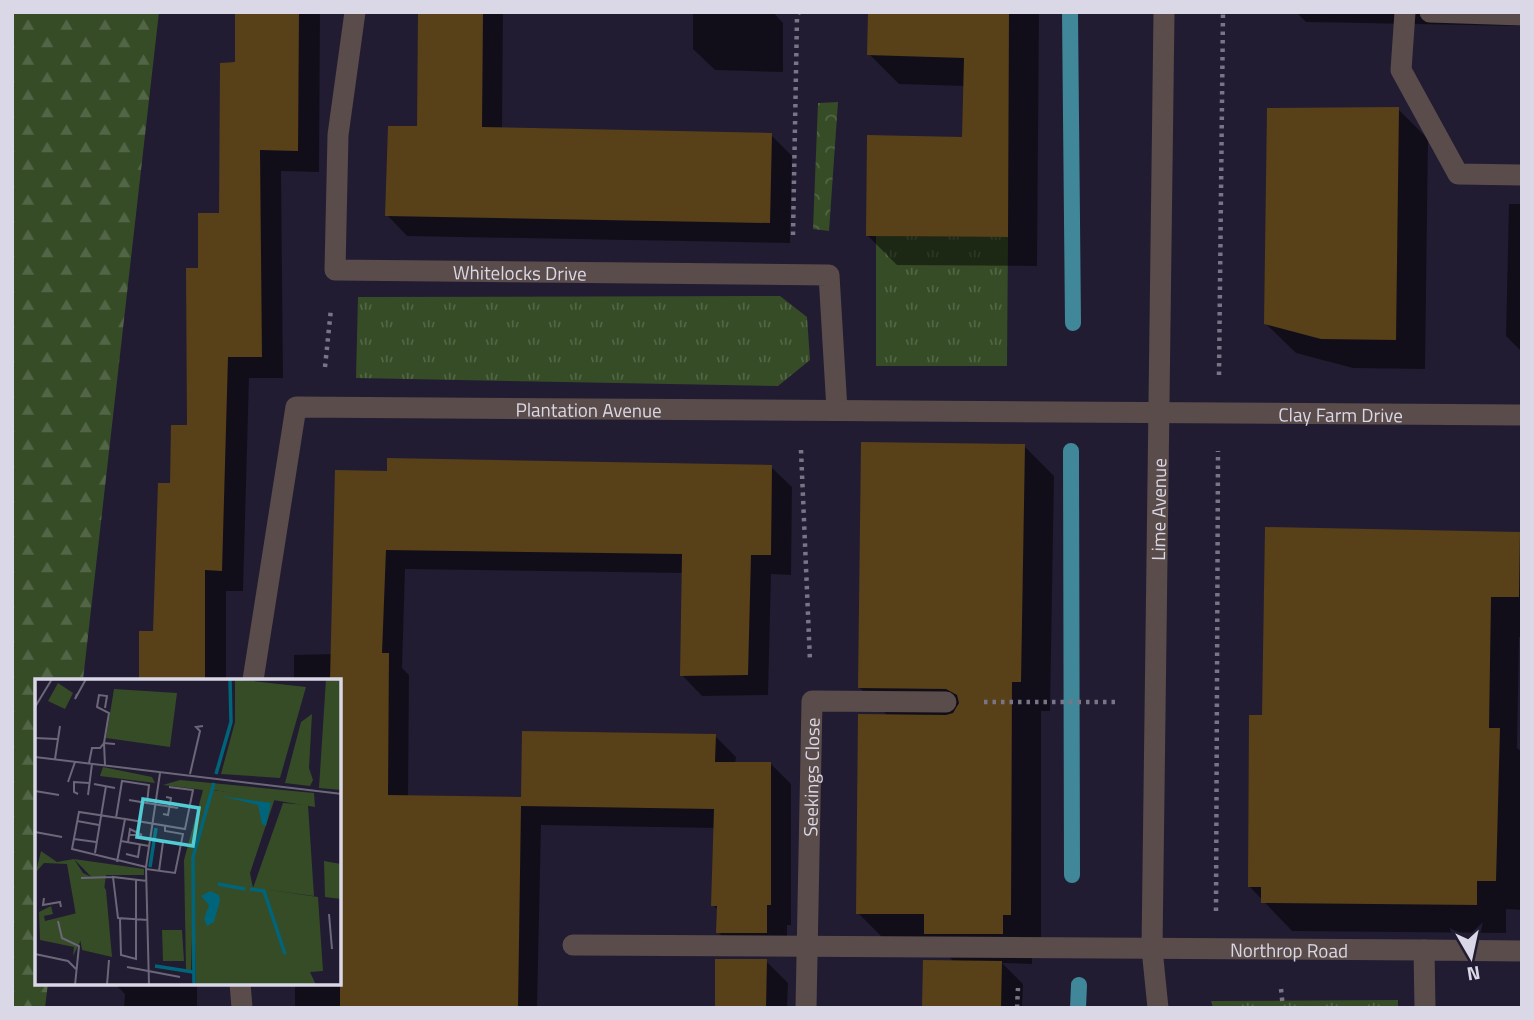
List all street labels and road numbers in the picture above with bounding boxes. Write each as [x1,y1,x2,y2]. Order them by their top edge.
street label: Whitelocks Drive [453,257,587,287]
street label: Plantation Avenue [515,394,662,424]
street label: Clay Farm Drive [1278,399,1403,429]
street label: Lime Avenue [1142,458,1173,561]
street label: Seekings Close [795,717,826,837]
street label: Northrop Road [1230,934,1348,964]

